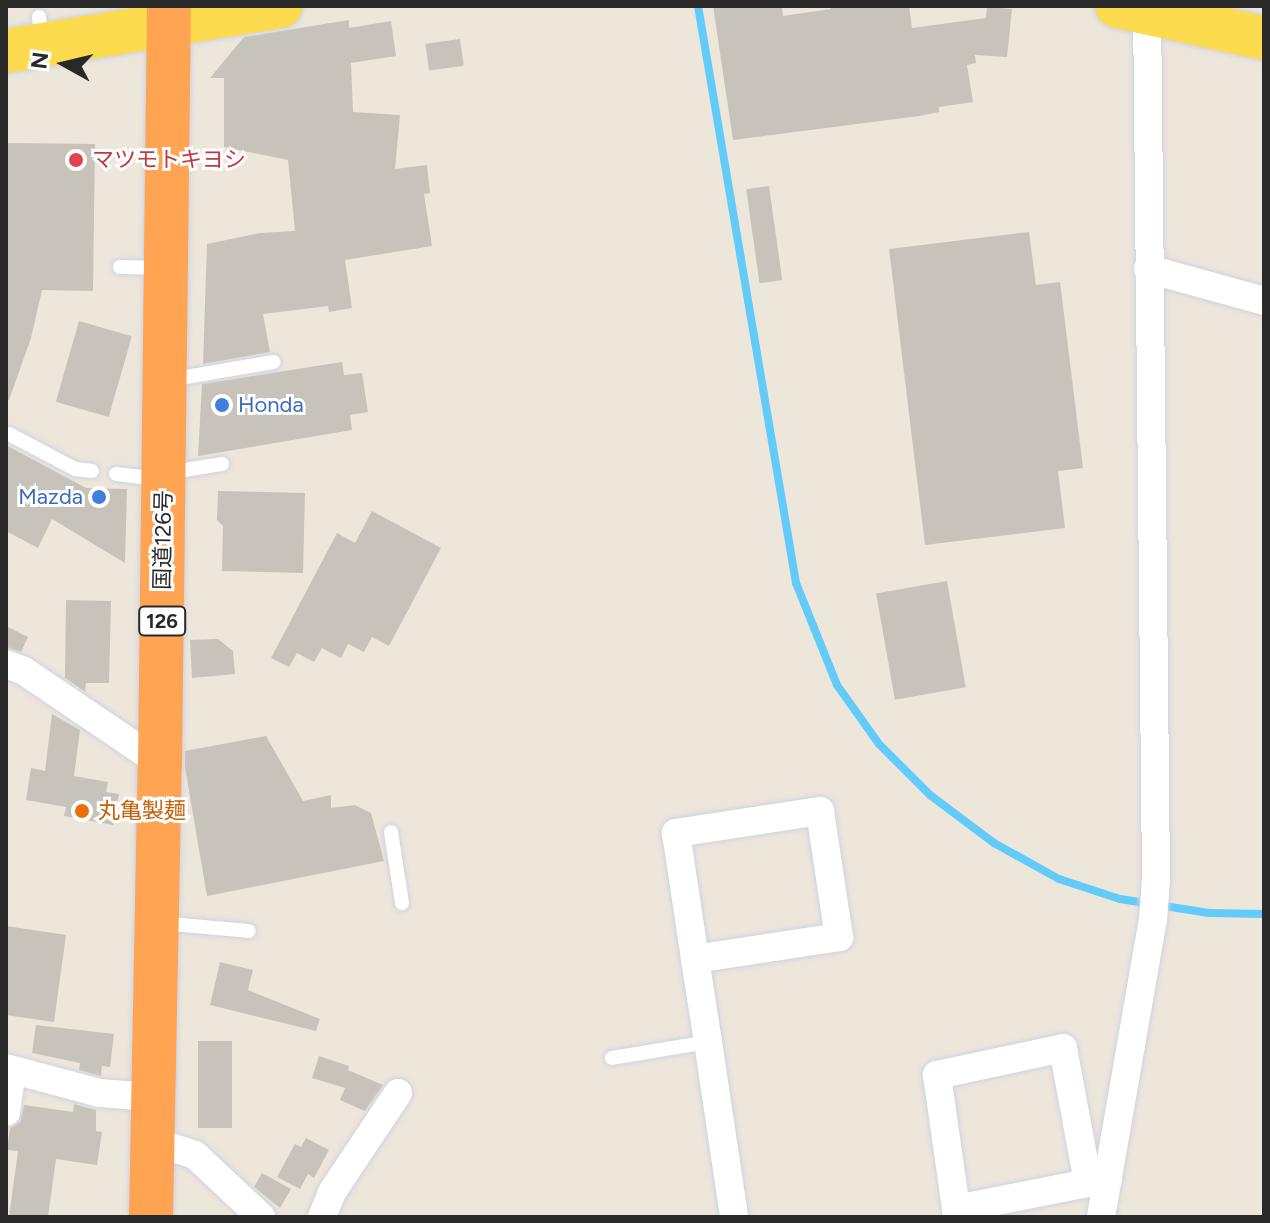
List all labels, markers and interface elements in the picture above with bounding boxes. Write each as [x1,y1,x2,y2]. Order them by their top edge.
north arrow [24,24,104,104]
text: N [25,50,54,71]
place label: マツモトキヨシ [92,147,246,173]
marker: マツモトキヨシ [67,151,85,169]
place label: Honda [238,392,304,418]
marker: Honda [213,396,231,414]
place label: Mazda [18,484,83,510]
marker: Mazda [90,488,108,506]
street label: 国道126号 [149,490,177,590]
road number: 126 [138,605,186,637]
place label: 丸亀製麺 [98,798,186,824]
marker: 丸亀製麺 [73,802,91,820]

